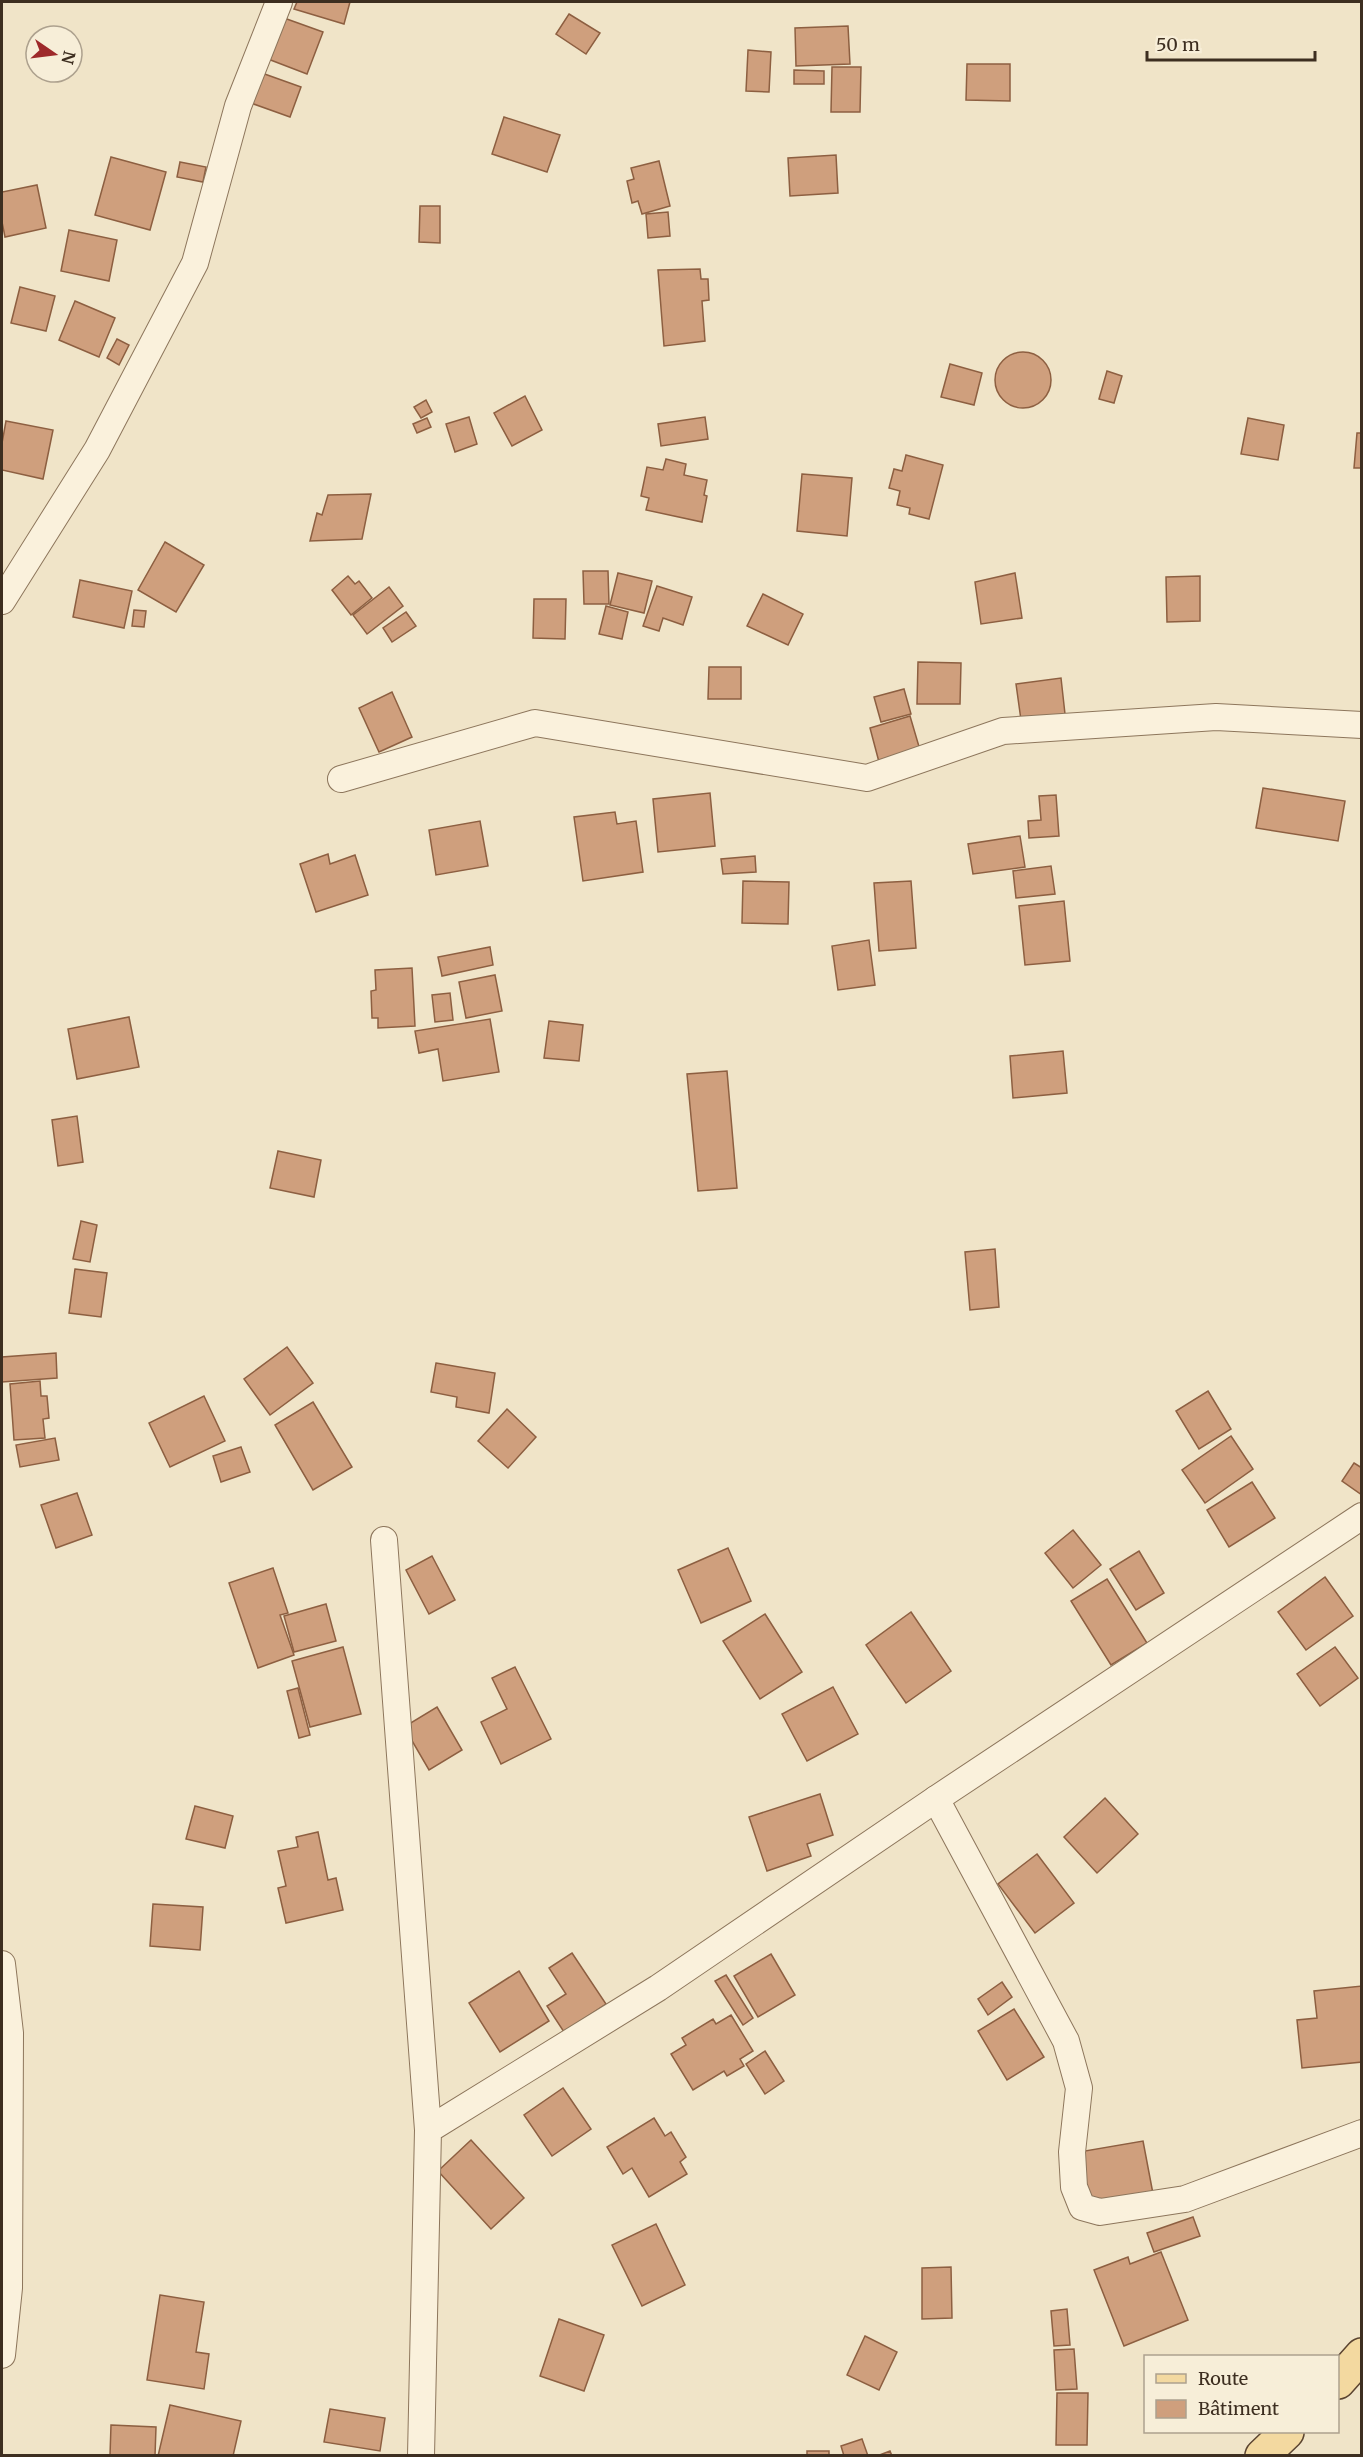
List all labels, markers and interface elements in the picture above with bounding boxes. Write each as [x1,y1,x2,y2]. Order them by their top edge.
north arrow [24,24,84,84]
scale bar [1147,24,1315,62]
text: 50 m [1156,33,1200,56]
text: N [57,49,80,67]
legend [1144,2355,1339,2433]
text: Route [1198,2367,1248,2390]
text: Bâtiment [1198,2397,1279,2420]

